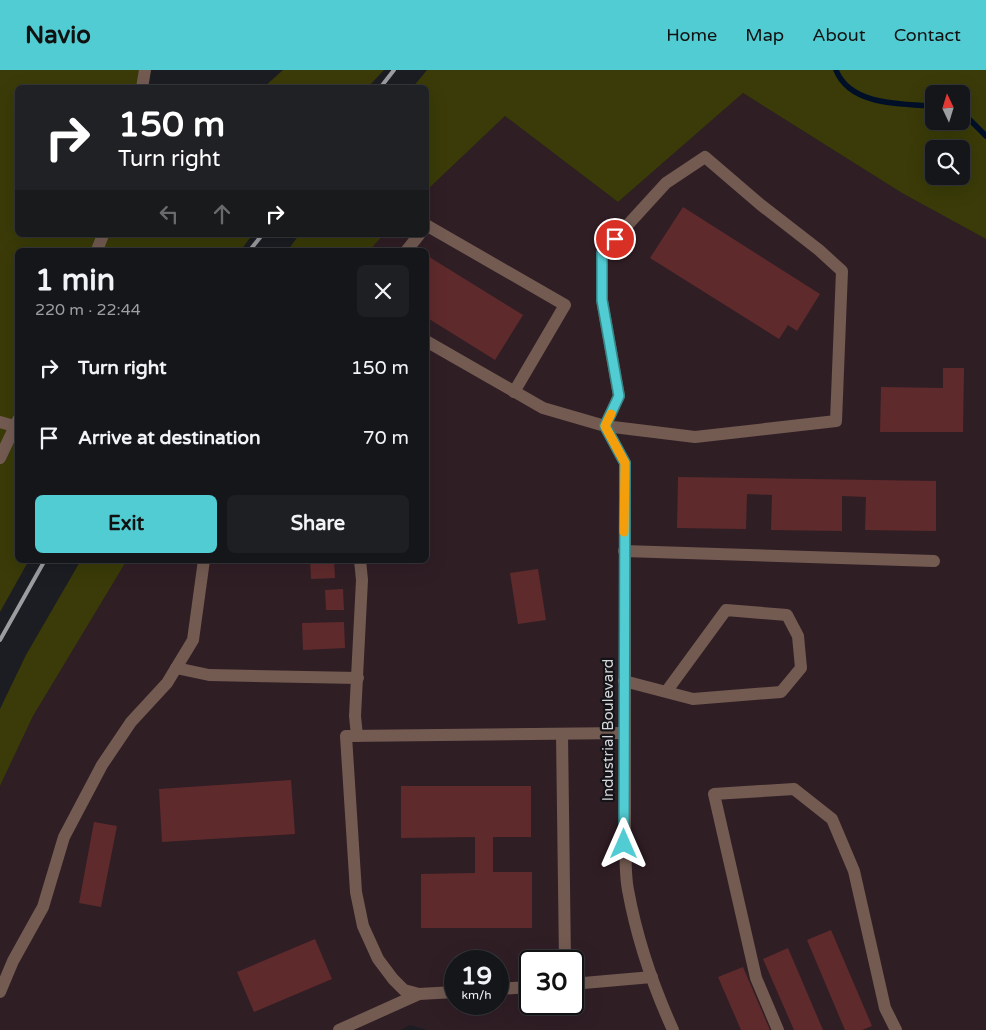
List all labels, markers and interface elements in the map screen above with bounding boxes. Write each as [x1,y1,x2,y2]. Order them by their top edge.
text: Navio [25,21,91,50]
text: Home [666,24,717,46]
text: Map [745,24,784,46]
text: About [812,24,866,46]
text: Contact [894,24,961,46]
north arrow [925,85,970,130]
map controls [925,85,970,185]
text: 150 m [118,104,225,146]
icon: right [35,105,100,170]
button: search [925,140,970,185]
text: Turn right [118,146,220,172]
icon: left [155,200,183,228]
icon: ahead [208,200,236,228]
icon: right [261,200,289,228]
pin [594,218,636,260]
icon: arrive [601,225,629,253]
text: 1 min [35,262,115,299]
button: close [357,265,409,317]
text: 220 m · 22:44 [35,300,141,320]
icon: right [35,354,63,382]
text: Turn right [78,357,166,379]
text: 150 m [351,357,409,379]
icon: arrive [35,424,63,452]
text: Arrive at destination [78,427,261,449]
text: 70 m [363,427,409,449]
button: Exit [35,495,217,553]
button: Share [227,495,409,553]
street label: Industrial Boulevard [599,659,617,801]
position arrow [597,817,649,869]
speed limit sign: 30 [519,950,584,1015]
text: 19 [461,961,492,991]
text: km/h [461,988,492,1002]

